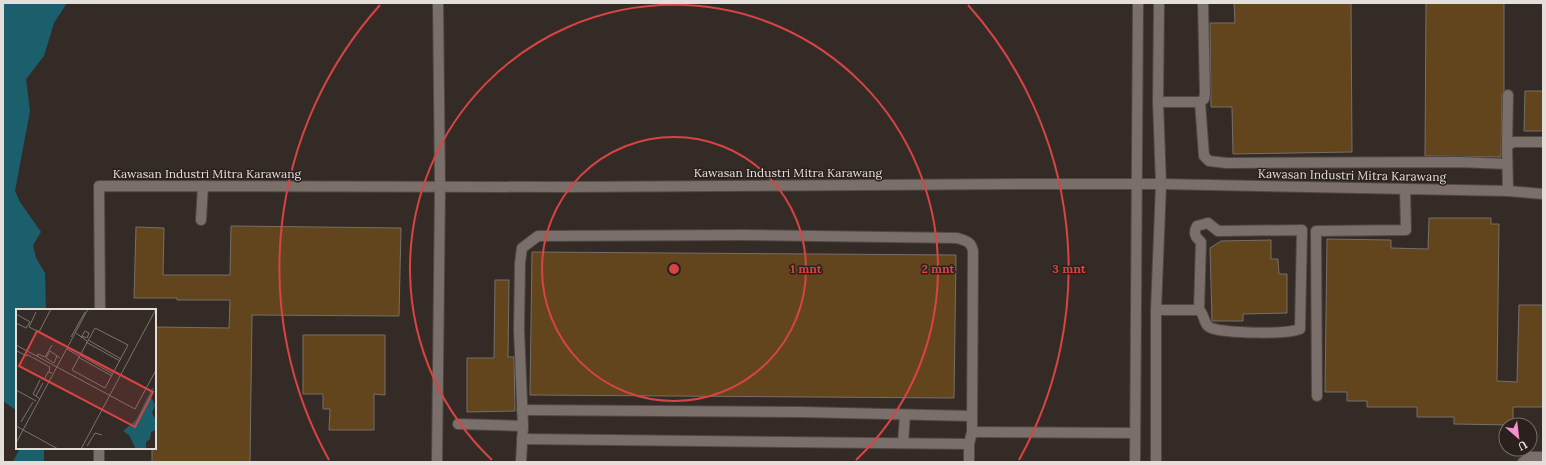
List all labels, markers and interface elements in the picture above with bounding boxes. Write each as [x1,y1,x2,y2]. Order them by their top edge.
street label: Kawasan Industri Mitra Karawang [694,165,883,180]
street label: Kawasan Industri Mitra Karawang [113,166,302,181]
street label: Kawasan Industri Mitra Karawang [1258,166,1447,184]
text: 1 mnt [790,261,823,276]
text: 2 mnt [921,261,956,276]
text: 3 mnt [1052,261,1087,276]
centre of rings [667,262,681,276]
inset map [16,309,156,449]
north arrow [1498,417,1538,457]
text: U [1515,438,1530,454]

